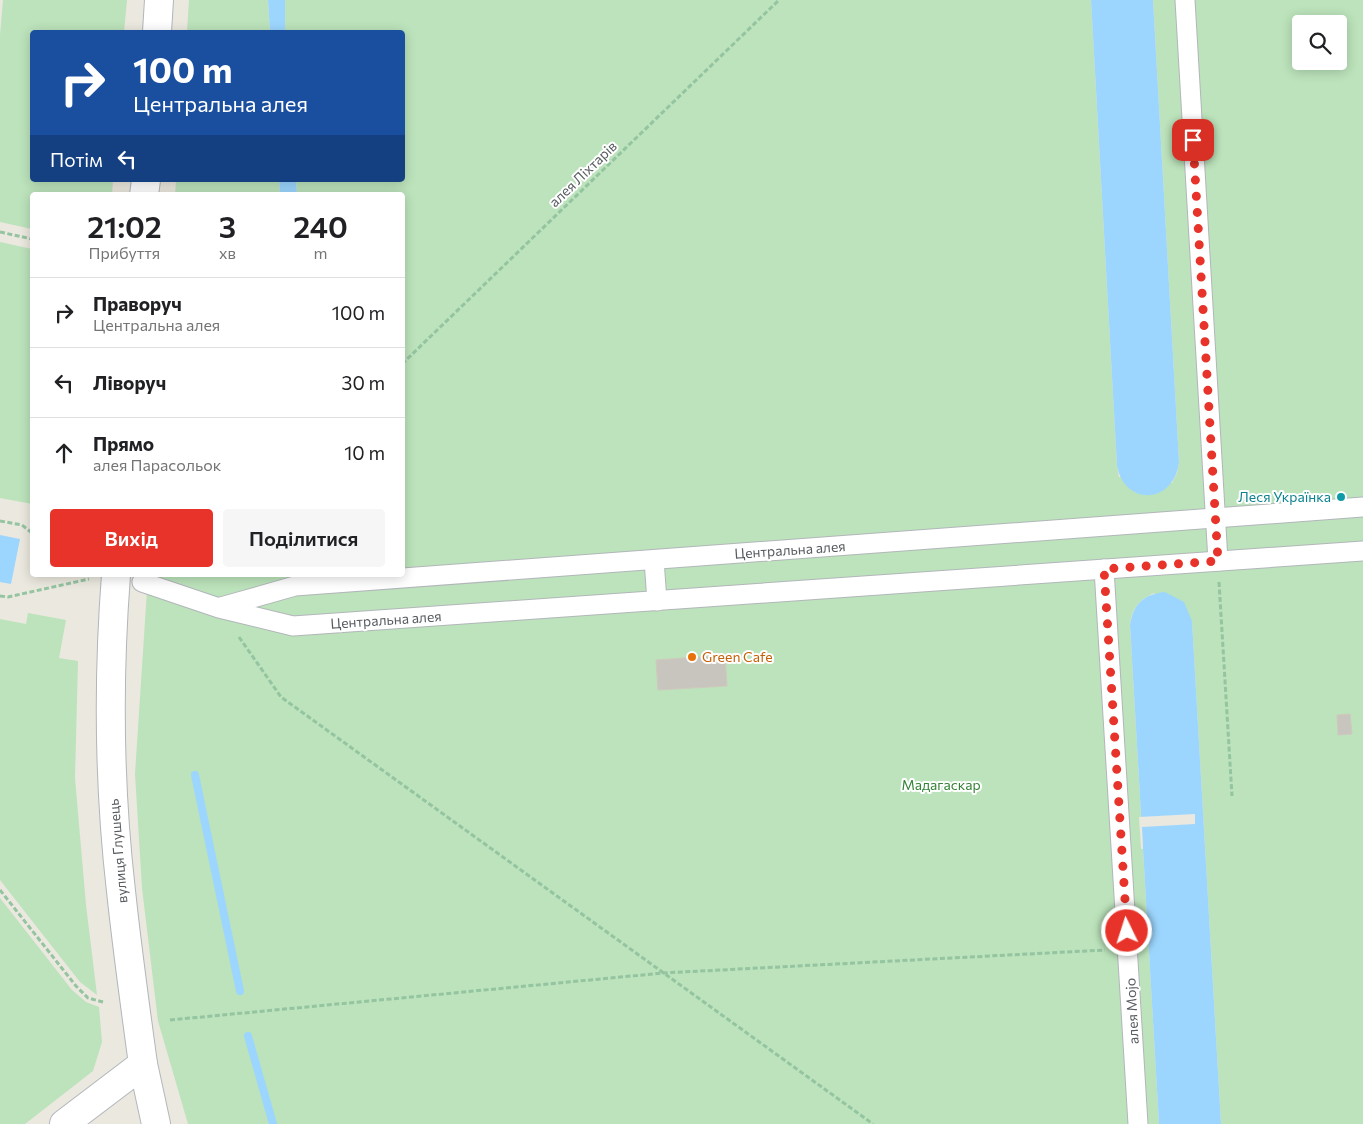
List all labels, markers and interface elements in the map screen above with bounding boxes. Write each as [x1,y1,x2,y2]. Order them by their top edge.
map controls [1292,15,1347,70]
button: search [1292,15,1347,70]
text: 100 m [133,47,233,90]
icon: right [50,50,115,115]
text: Центральна алея [133,90,308,117]
pin [1172,119,1214,161]
icon: arrive [1179,126,1207,154]
street label: алея Ліхтарів [545,137,620,210]
icon: left [113,145,141,173]
text: Потім [50,148,103,171]
text: 21:02 [87,207,162,244]
text: 3 [219,207,236,244]
text: 240 [293,207,348,244]
text: Прибуття [89,243,160,262]
text: хв [219,243,236,262]
text: m [314,243,328,262]
text: Праворуч [93,292,182,315]
icon: right [50,299,78,327]
text: 100 m [332,301,385,324]
text: Центральна алея [93,315,220,334]
icon: left [50,369,78,397]
text: Ліворуч [93,371,166,394]
text: 30 m [342,371,385,394]
text: Прямо [93,432,154,455]
icon: ahead [50,439,78,467]
text: 10 m [344,441,385,464]
text: алея Парасольок [93,455,221,474]
place label: Леся Українка [1238,488,1331,505]
marker: Леся Українка [1335,491,1347,503]
button: Вихід [50,509,213,567]
button: Поділитися [223,509,385,567]
street label: Центральна алея [734,537,846,562]
street label: Центральна алея [330,607,442,632]
place label: Green Cafe [702,648,773,665]
marker: Green Cafe [686,651,698,663]
park label: Мадагаскар [901,776,981,793]
street label: вулиця Глушець [104,798,131,904]
position arrow [1100,904,1152,956]
street label: алея Mojo [1121,977,1142,1045]

